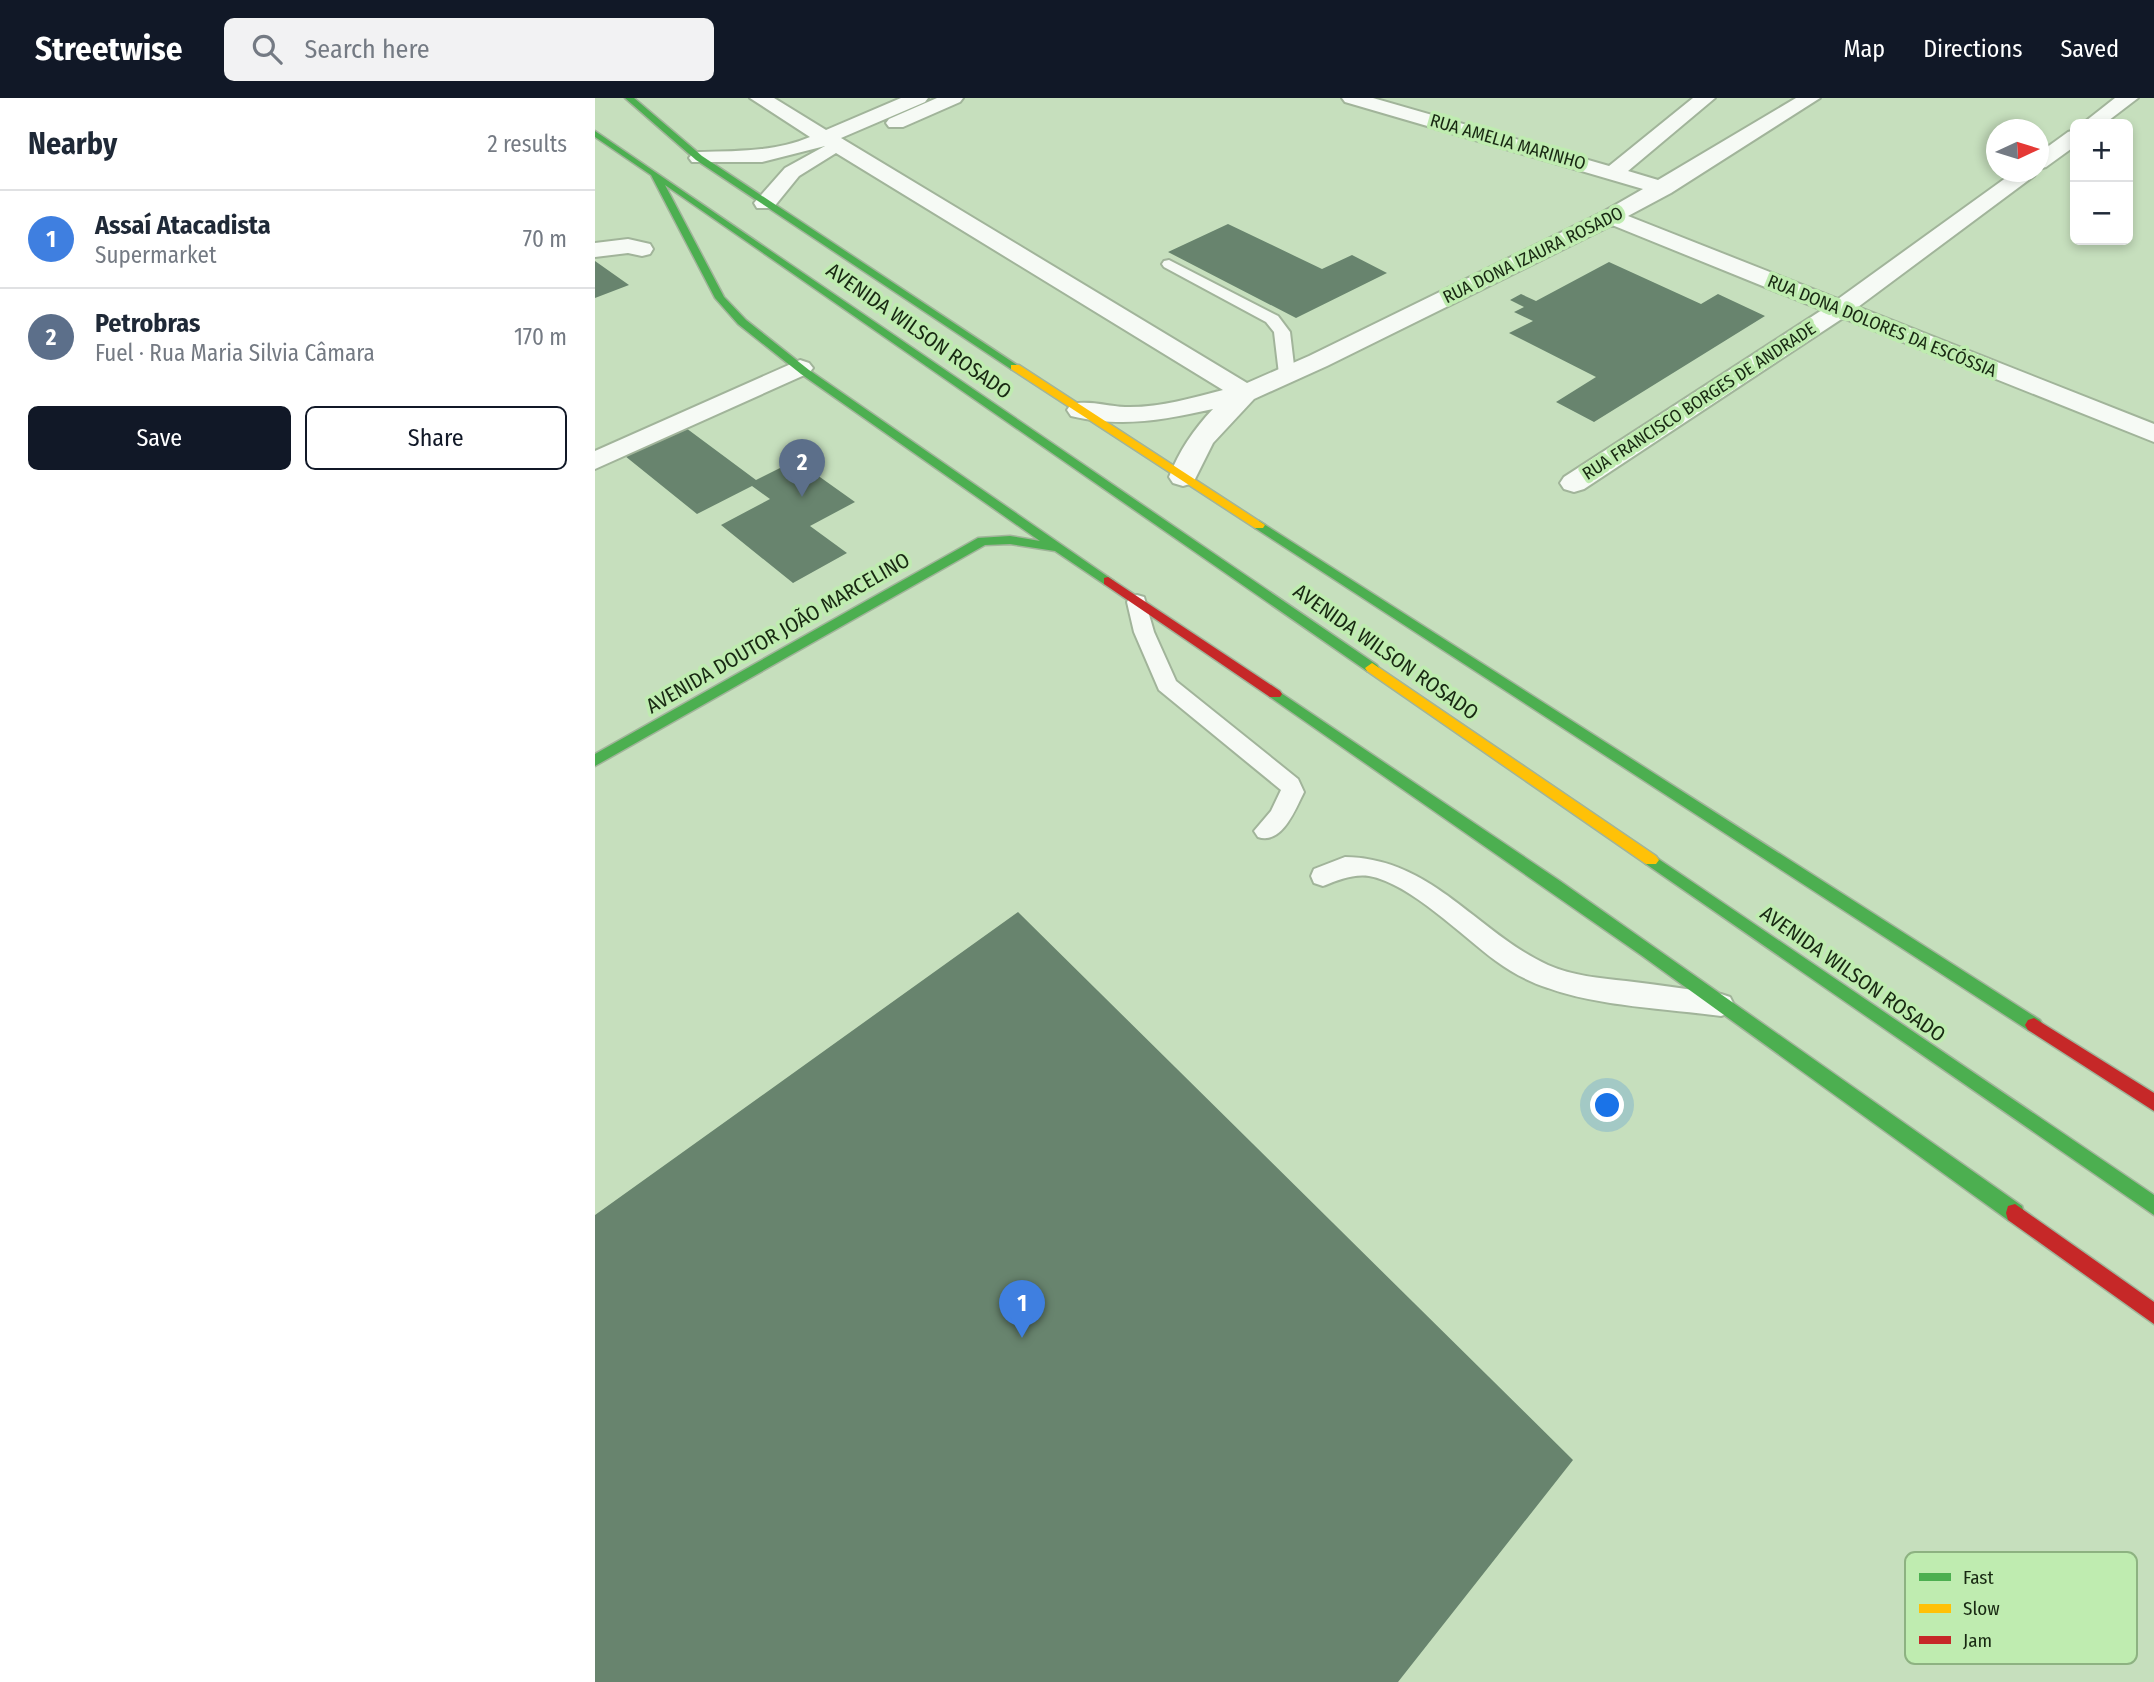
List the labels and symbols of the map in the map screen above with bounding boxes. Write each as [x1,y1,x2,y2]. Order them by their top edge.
street label: RUA AMELIA MARINHO [1428,109,1588,175]
north arrow [1986,119,2049,182]
street label: RUA DONA IZAURA ROSADO [1439,202,1627,308]
street label: AVENIDA WILSON ROSADO [821,257,1017,405]
street label: RUA DONA DOLORES DA ESCÓSSIA [1764,270,2000,382]
street label: RUA FRANCISCO BORGES DE ANDRADE [1578,317,1820,485]
pin: 2 [779,439,825,497]
street label: AVENIDA DOUTOR JOÃO MARCELINO [642,547,914,719]
street label: AVENIDA WILSON ROSADO [1288,578,1484,726]
street label: AVENIDA WILSON ROSADO [1755,900,1951,1048]
your location [1590,1088,1624,1122]
pin: 1 [999,1280,1045,1338]
legend [1905,1552,2137,1664]
text: Fast [1963,1566,1994,1589]
text: Slow [1963,1597,2000,1620]
text: Jam [1963,1629,1992,1652]

